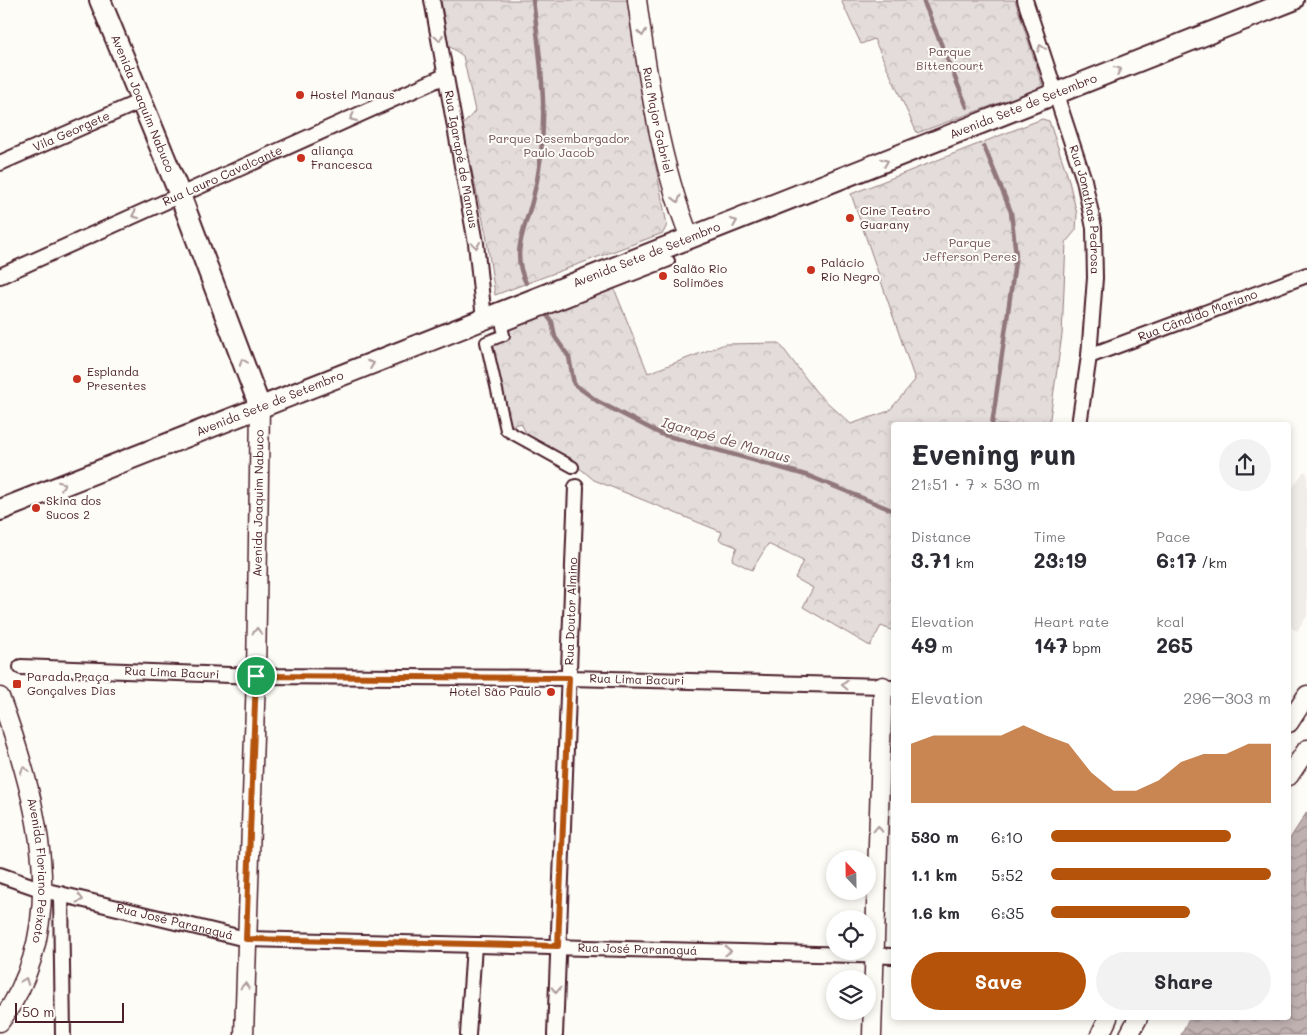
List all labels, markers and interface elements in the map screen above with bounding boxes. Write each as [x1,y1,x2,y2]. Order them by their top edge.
one-way arrow [636,29,646,37]
street label: Avenida Joaquim Nabuco [108,32,179,175]
one-way arrow [433,34,443,43]
park label: Parque Bittencourt [916,43,984,73]
one-way arrow [1037,44,1047,53]
one-way arrow [1113,65,1122,76]
street label: Rua Major Gabriel [640,66,677,175]
street label: Avenida Sete de Setembro [947,69,1099,142]
place label: Hostel Manaus [310,86,395,102]
marker: Hostel Manaus [294,89,306,101]
street label: Rua Igarapé de Manaus [441,89,482,230]
street label: Vila Georgete [30,107,112,155]
one-way arrow [349,111,358,122]
park label: Parque Desembargador Paulo Jacob [488,130,630,160]
street label: Rua Lauro Cavalcante [160,141,285,209]
place label: aliança Francesca [311,142,373,172]
street label: Rua Jonathas Pedrosa [1066,143,1104,274]
marker: aliança Francesca [295,152,307,164]
one-way arrow [880,157,889,168]
one-way arrow [671,194,682,203]
place label: Cine Teatro Guarany [860,202,930,232]
one-way arrow [132,208,141,218]
marker: Cine Teatro Guarany [844,212,856,224]
one-way arrow [729,217,738,228]
street label: Avenida Sete de Setembro [570,218,722,290]
park label: Parque Jefferson Peres [923,234,1017,264]
one-way arrow [470,241,481,249]
place label: Palácio Rio Negro [821,254,880,284]
place label: Salão Rio Solimões [673,260,727,290]
marker: Palácio Rio Negro [805,264,817,276]
marker: Salão Rio Solimões [657,270,669,282]
street label: Rua Cândido Mariano [1135,285,1259,344]
one-way arrow [239,358,249,367]
one-way arrow [366,360,375,370]
place label: Esplanda Presentes [87,363,146,393]
street label: Avenida Sete de Setembro [193,366,345,439]
marker: Esplanda Presentes [71,373,83,385]
water label: Igarapé de Manaus [659,412,793,467]
street label: Avenida Joaquim Nabuco [248,429,267,577]
text: Evening run [911,436,1076,472]
button: share [1219,439,1271,491]
text: 21:51 · 7 × 530 m [911,473,1040,494]
one-way arrow [57,481,66,492]
place label: Skina dos Sucos 2 [46,492,101,522]
marker: Skina dos Sucos 2 [30,502,42,514]
text: Distance [911,527,971,546]
text: Time [1034,527,1066,546]
text: Pace [1156,527,1191,546]
text: 3.71 [911,546,951,573]
text: 23:19 [1034,546,1087,573]
text: 6:17 [1156,546,1197,573]
text: km [951,553,974,572]
text: /km [1197,553,1227,572]
street label: Rua Doutor Almino [560,557,580,666]
text: Elevation [911,612,974,631]
text: Heart rate [1034,612,1109,631]
text: kcal [1156,612,1184,631]
one-way arrow [252,627,262,635]
text: 49 [911,631,937,658]
text: 147 [1034,631,1068,658]
text: 265 [1156,631,1193,658]
text: m [937,638,953,657]
text: bpm [1068,638,1101,657]
pin [235,655,277,697]
street label: Rua Lima Bacuri [124,662,220,682]
icon: arrive [242,662,270,690]
place label: Parada Praça Gonçalves Dias [27,668,116,698]
street label: Rua Lima Bacuri [589,670,684,688]
marker: Parada Praça Gonçalves Dias [11,678,23,690]
one-way arrow [841,680,849,691]
place label: Hotel São Paulo [449,683,541,699]
marker: Hotel São Paulo [545,686,557,698]
text: Elevation [911,687,983,708]
text: 296–303 m [1183,687,1271,708]
one-way arrow [20,766,30,775]
street label: Avenida Floriano Peixoto [24,796,51,945]
one-way arrow [873,825,883,832]
text: 530 m [911,826,959,847]
text: 6:10 [991,826,1023,847]
north arrow [826,850,876,900]
map controls [826,850,876,1020]
text: 1.1 km [911,864,957,885]
text: 5:52 [991,864,1024,885]
one-way arrow [76,893,85,904]
street label: Rua José Paranaguá [115,899,235,943]
text: 1.6 km [911,902,960,923]
text: 6:35 [991,902,1024,923]
button: locate [826,910,876,960]
street label: Rua José Paranaguá [577,939,698,958]
one-way arrow [724,945,732,956]
button: Save [911,952,1086,1010]
button: Share [1096,952,1271,1010]
button: layers [826,970,876,1020]
one-way arrow [19,977,29,986]
one-way arrow [240,982,250,990]
one-way arrow [551,986,561,994]
scale bar [15,1000,124,1023]
text: 50 m [22,1002,54,1021]

